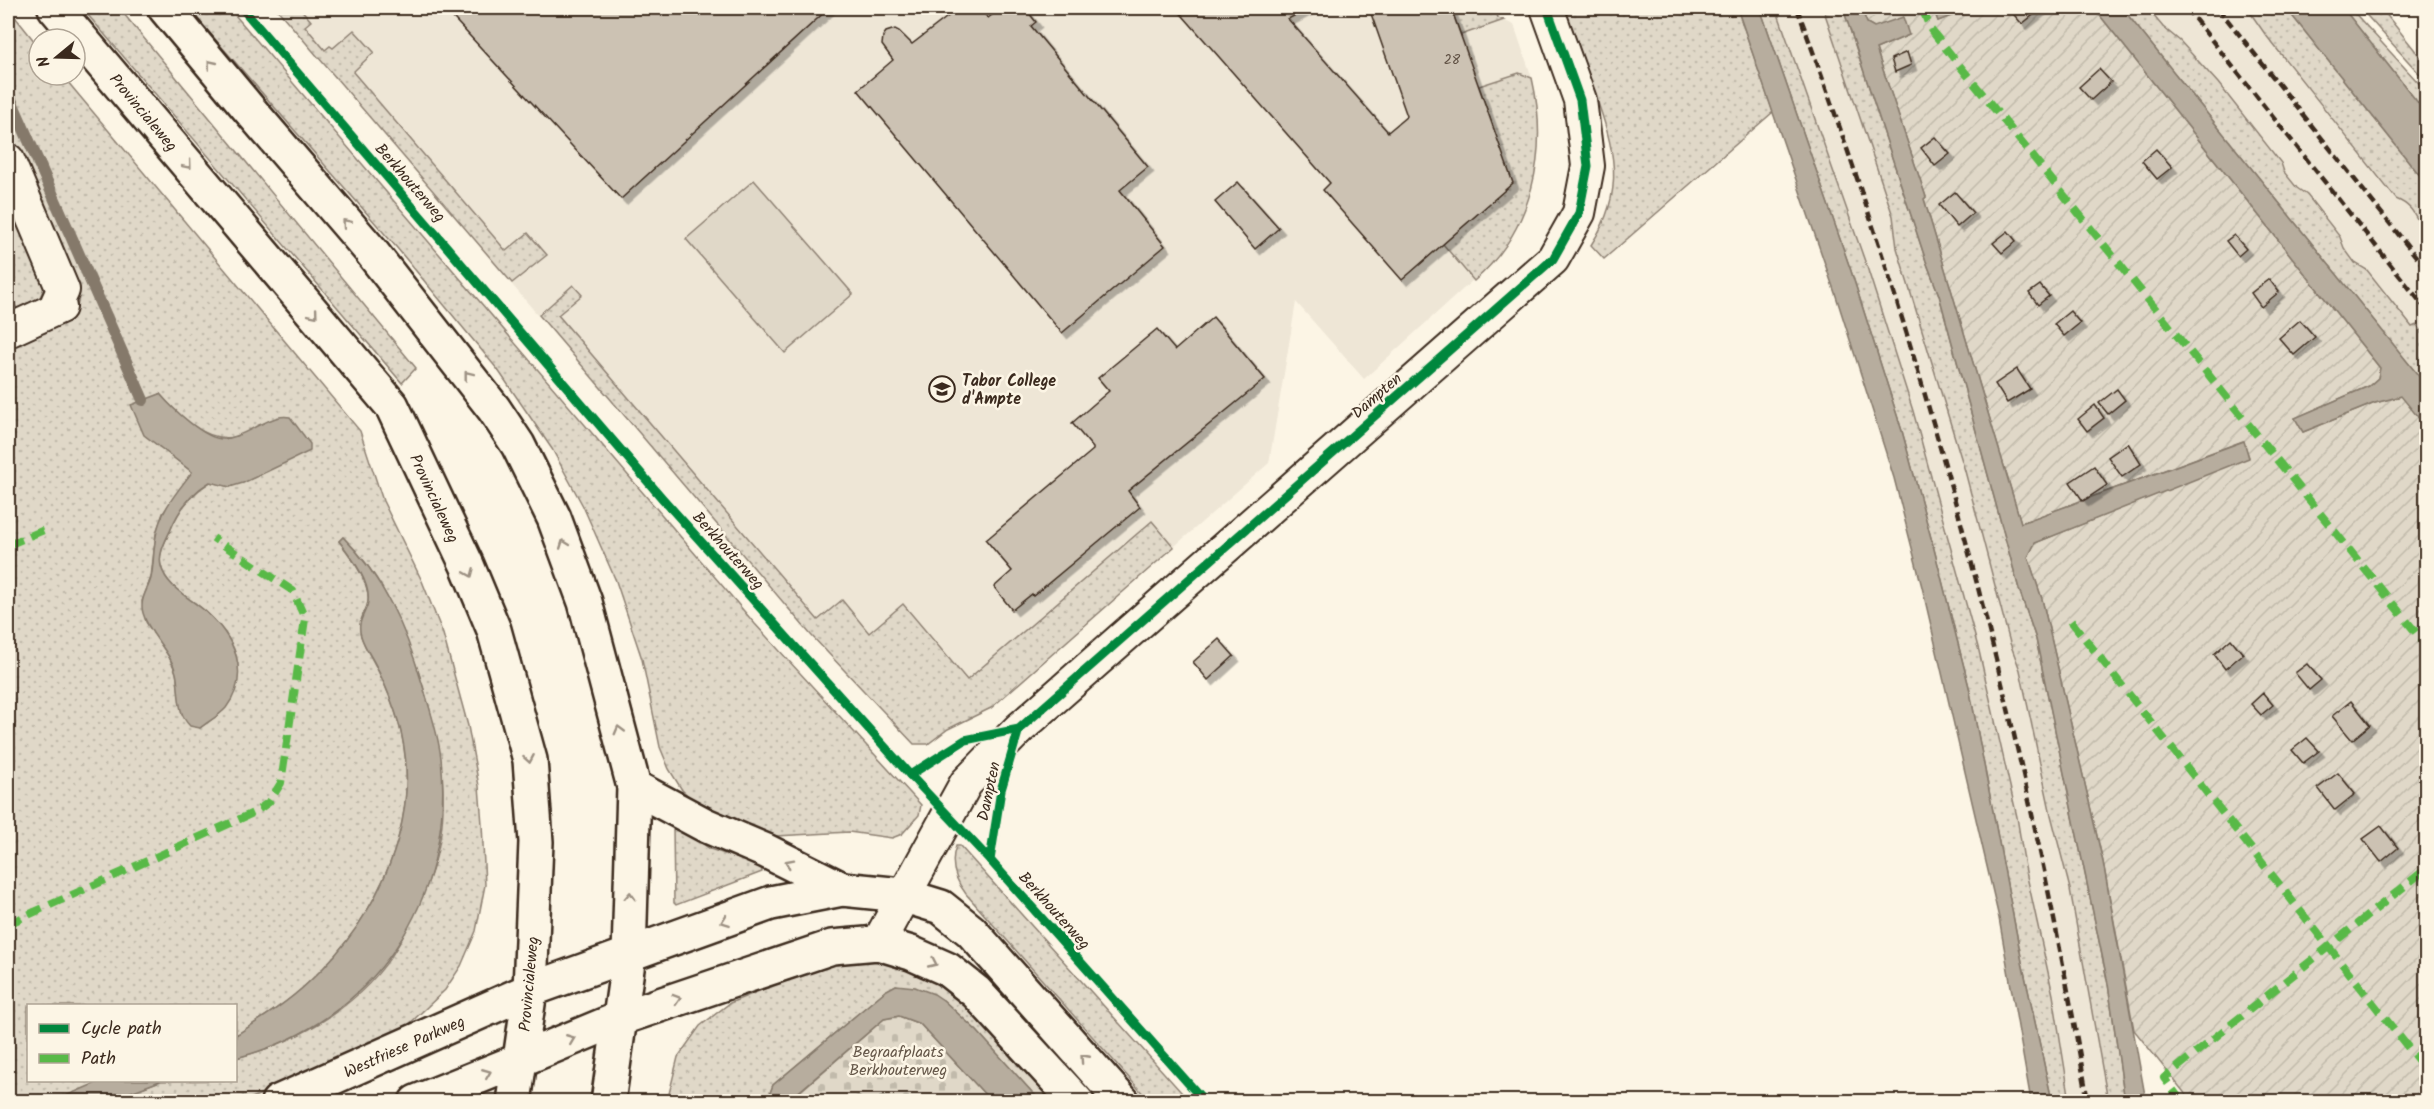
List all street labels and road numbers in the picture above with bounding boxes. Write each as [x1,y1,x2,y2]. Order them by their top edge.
street label: Provincialeweg [103,68,183,158]
street label: Berkhouterweg [368,138,451,228]
street label: Dampten [1346,367,1408,425]
street label: Provincialeweg [402,450,465,547]
street label: Berkhouterweg [686,506,770,596]
street label: Dampten [971,759,1008,823]
street label: Berkhouterweg [1012,866,1096,956]
street label: Provincialeweg [513,935,546,1033]
street label: Westfriese Parkweg [340,1010,469,1085]

